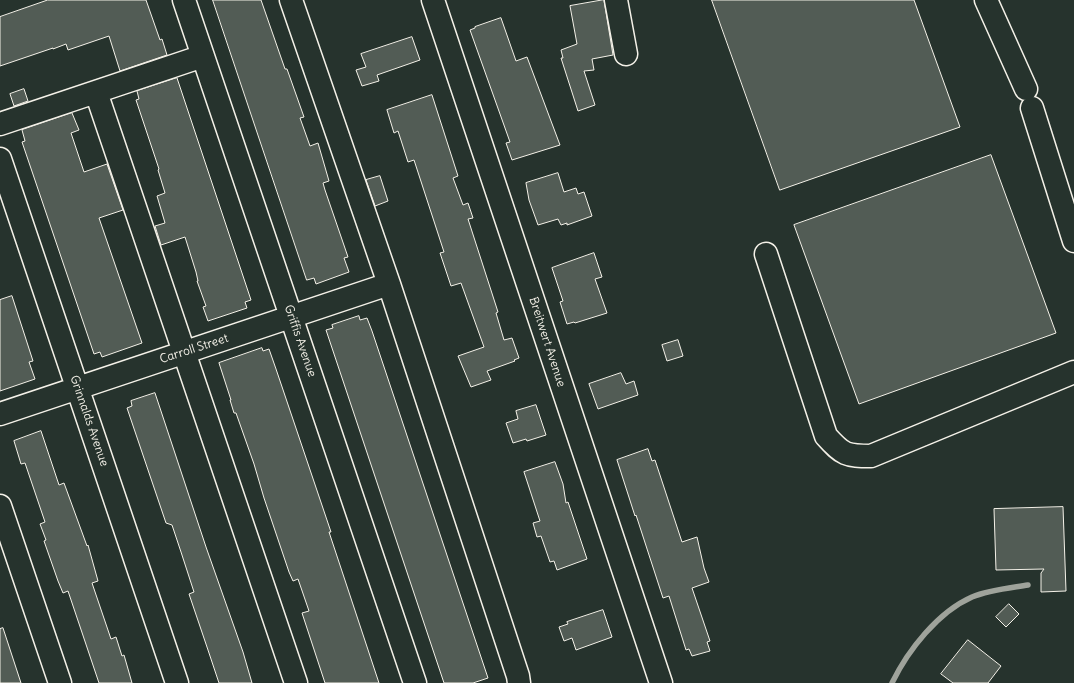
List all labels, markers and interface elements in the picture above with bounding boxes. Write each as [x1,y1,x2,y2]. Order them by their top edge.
street label: Breitwert Avenue [526,295,568,389]
street label: Griffis Avenue [281,303,319,379]
street label: Carroll Street [158,331,230,367]
street label: Grinnalds Avenue [67,374,111,468]

